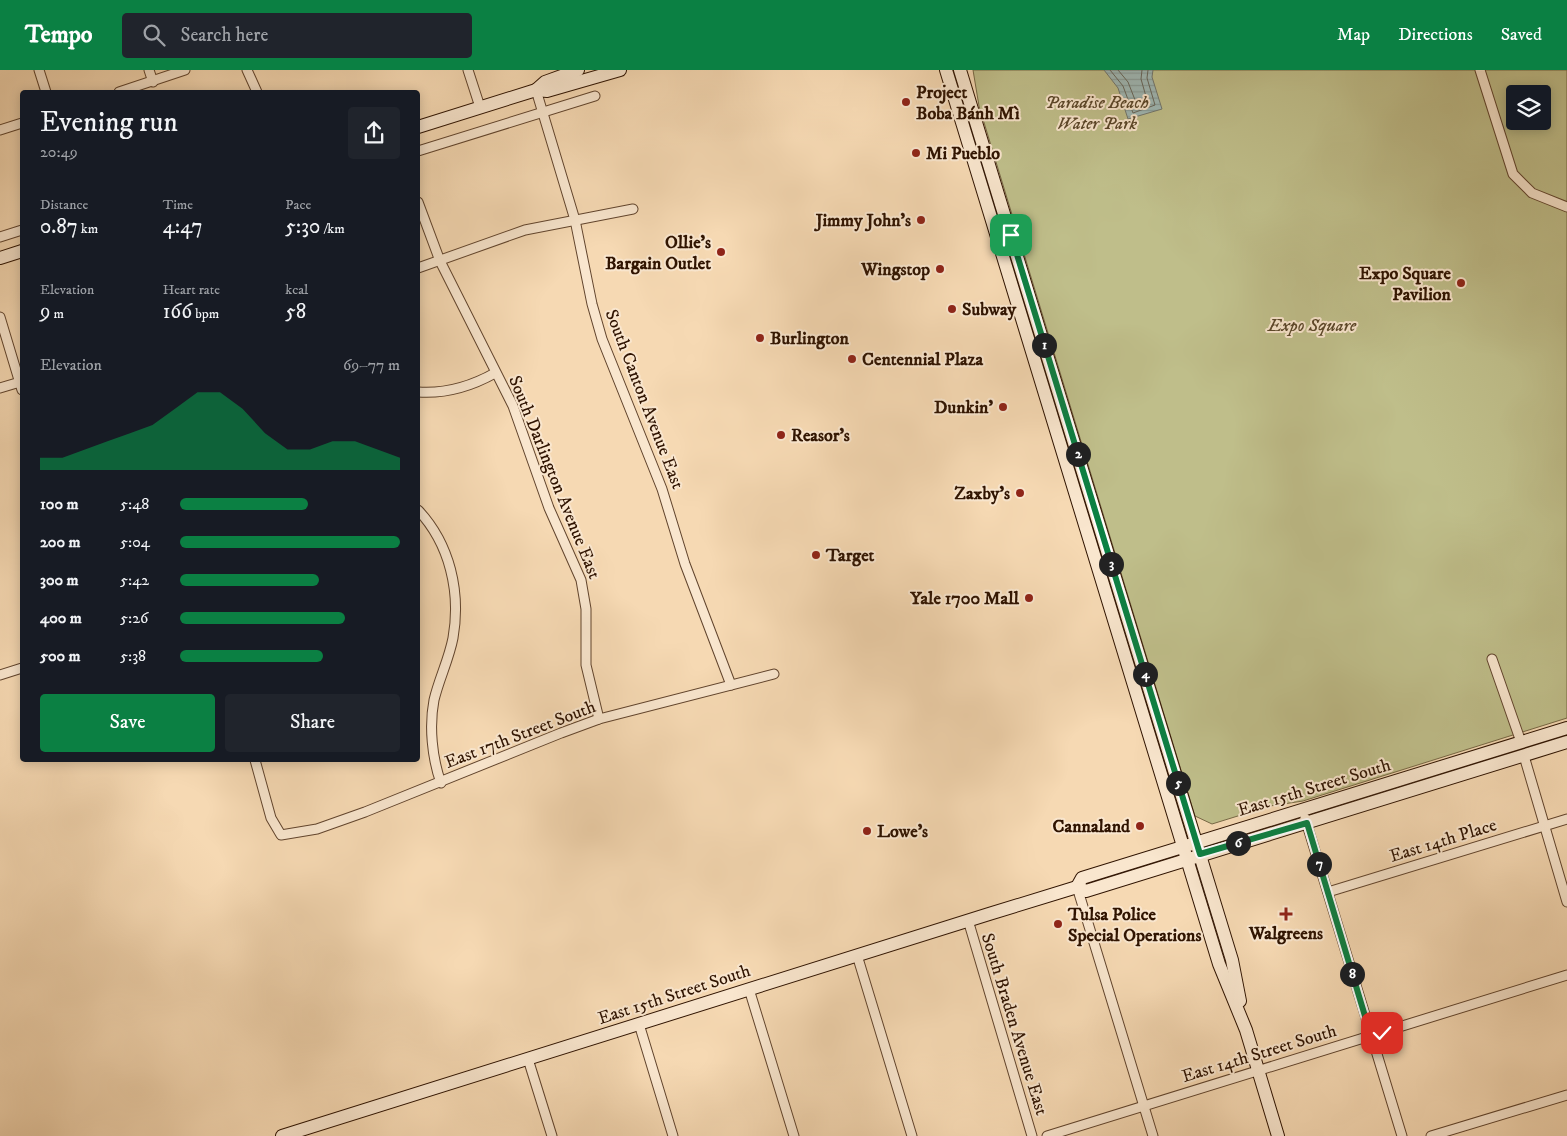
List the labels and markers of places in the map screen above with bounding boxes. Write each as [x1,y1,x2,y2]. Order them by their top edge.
place label: Project Boba Bánh Mì [916,82,1020,125]
marker: Project Boba Bánh Mì [900,96,912,108]
place label: Mi Pueblo [926,143,1000,165]
marker: Mi Pueblo [910,147,922,159]
place label: Jimmy John's [814,210,911,232]
marker: Jimmy John's [915,214,927,226]
pin [990,214,1032,256]
place label: Ollie's Bargain Outlet [605,232,711,275]
marker: Ollie's Bargain Outlet [715,246,727,258]
place label: Wingstop [860,259,930,281]
marker: Wingstop [934,263,946,275]
place label: Expo Square Pavilion [1359,263,1452,306]
marker: Expo Square Pavilion [1455,277,1467,289]
place label: Subway [962,299,1017,321]
marker: Subway [946,303,958,315]
place label: Burlington [770,328,849,350]
marker: Burlington [754,332,766,344]
pin: 1 [1032,332,1056,358]
place label: Centennial Plaza [862,349,984,371]
marker: Centennial Plaza [846,353,858,365]
place label: Dunkin' [934,397,993,419]
marker: Dunkin' [997,401,1009,413]
place label: Reasor's [791,425,850,447]
marker: Reasor's [775,429,787,441]
pin: 2 [1066,442,1090,466]
place label: Zaxby's [954,483,1010,505]
marker: Zaxby's [1014,487,1026,499]
place label: Target [825,545,875,567]
marker: Target [810,549,822,561]
pin: 3 [1098,552,1124,576]
place label: Yale 1700 Mall [909,588,1020,610]
marker: Yale 1700 Mall [1023,592,1035,604]
pin: 4 [1132,662,1158,686]
pin: 5 [1166,770,1190,796]
place label: Cannaland [1053,816,1131,838]
marker: Cannaland [1134,820,1146,832]
place label: Lowe's [877,821,928,843]
marker: Lowe's [861,825,873,837]
pin: 6 [1226,830,1250,856]
pin: 7 [1306,852,1332,876]
place label: Tulsa Police Special Operations [1067,904,1201,947]
marker: Walgreens [1280,908,1292,920]
marker: Tulsa Police Special Operations [1052,918,1064,930]
place label: Walgreens [1248,923,1323,945]
pin: 8 [1340,962,1364,986]
pin [1361,1012,1403,1054]

